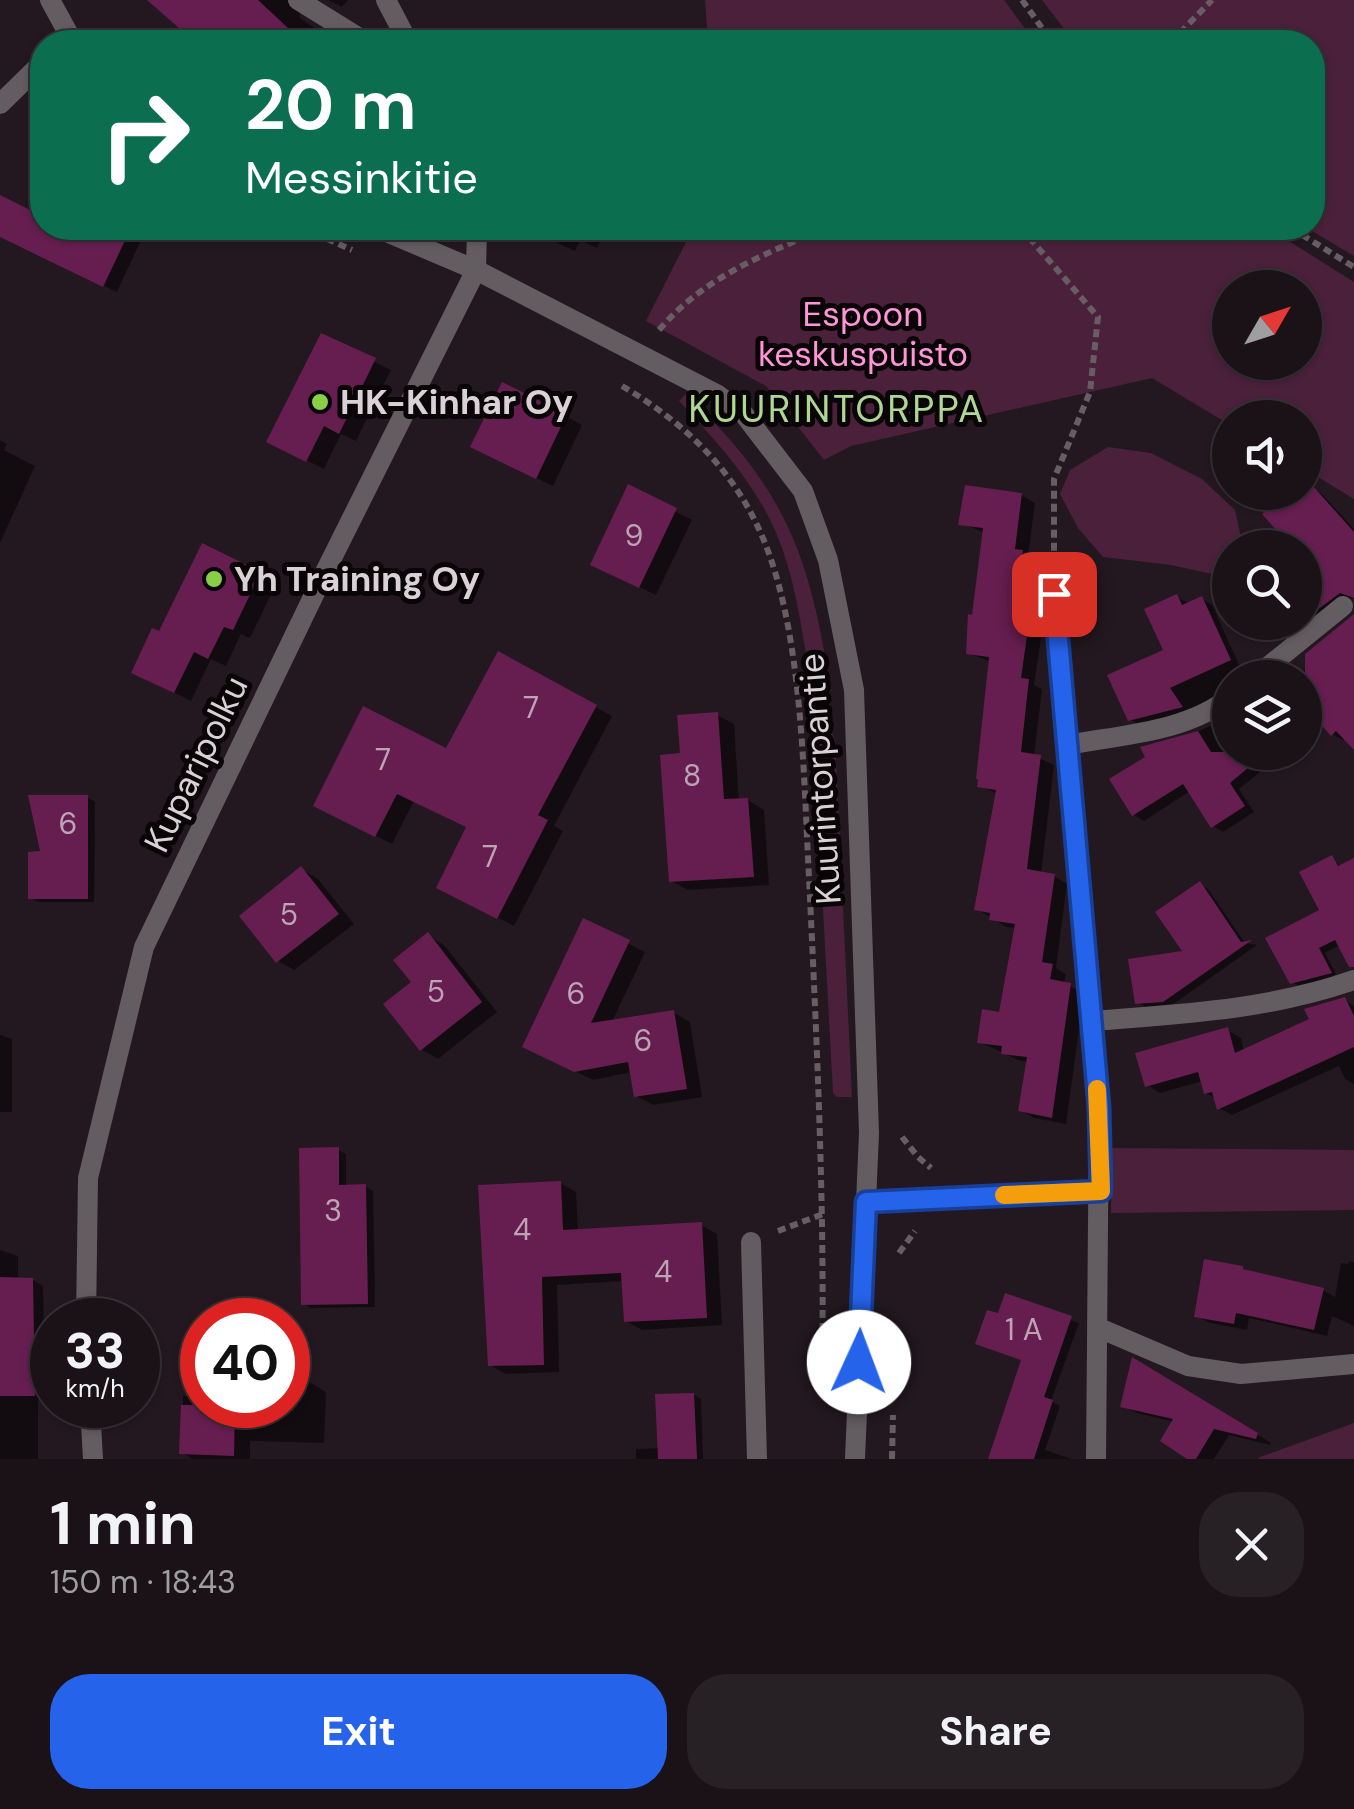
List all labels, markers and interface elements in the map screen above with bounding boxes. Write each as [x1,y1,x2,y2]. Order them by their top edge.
text: 20 m [245,60,417,151]
icon: right [80,70,210,200]
text: Messinkitie [245,148,478,207]
north arrow [1212,270,1322,380]
map controls [1212,270,1322,770]
park label: Espoon keskuspuisto [758,291,968,377]
place label: HK-Kinhar Oy [340,379,573,425]
district label: KUURINTORPPA [688,384,986,434]
marker: HK-Kinhar Oy [309,391,331,413]
button: sound [1212,400,1322,510]
house number: 9 [625,516,643,555]
button: search [1212,530,1322,640]
pin [1012,552,1097,637]
place label: Yh Training Oy [234,556,480,602]
icon: arrive [1027,567,1082,622]
marker: Yh Training Oy [203,568,225,590]
street label: Kuurintorpantie [788,652,852,906]
button: layers [1212,660,1322,770]
street label: Kuparipolku [134,668,258,860]
house number: 7 [523,688,539,727]
house number: 7 [375,740,391,779]
house number: 8 [683,756,701,795]
house number: 6 [59,804,77,843]
house number: 7 [482,837,498,876]
house number: 5 [280,895,298,934]
house number: 5 [427,972,445,1011]
house number: 6 [567,974,585,1013]
house number: 6 [634,1021,652,1060]
house number: 3 [324,1191,342,1230]
house number: 4 [513,1210,531,1249]
house number: 4 [654,1252,672,1291]
speed limit sign: 40 [180,1298,310,1428]
position arrow [807,1310,911,1414]
house number: 1 A [1005,1310,1043,1349]
text: 33 [65,1318,125,1384]
text: km/h [65,1372,125,1405]
text: 1 min [50,1484,196,1563]
button: close [1199,1492,1304,1597]
text: 150 m · 18:43 [50,1561,236,1603]
button: Exit [50,1674,667,1789]
button: Share [687,1674,1304,1789]

